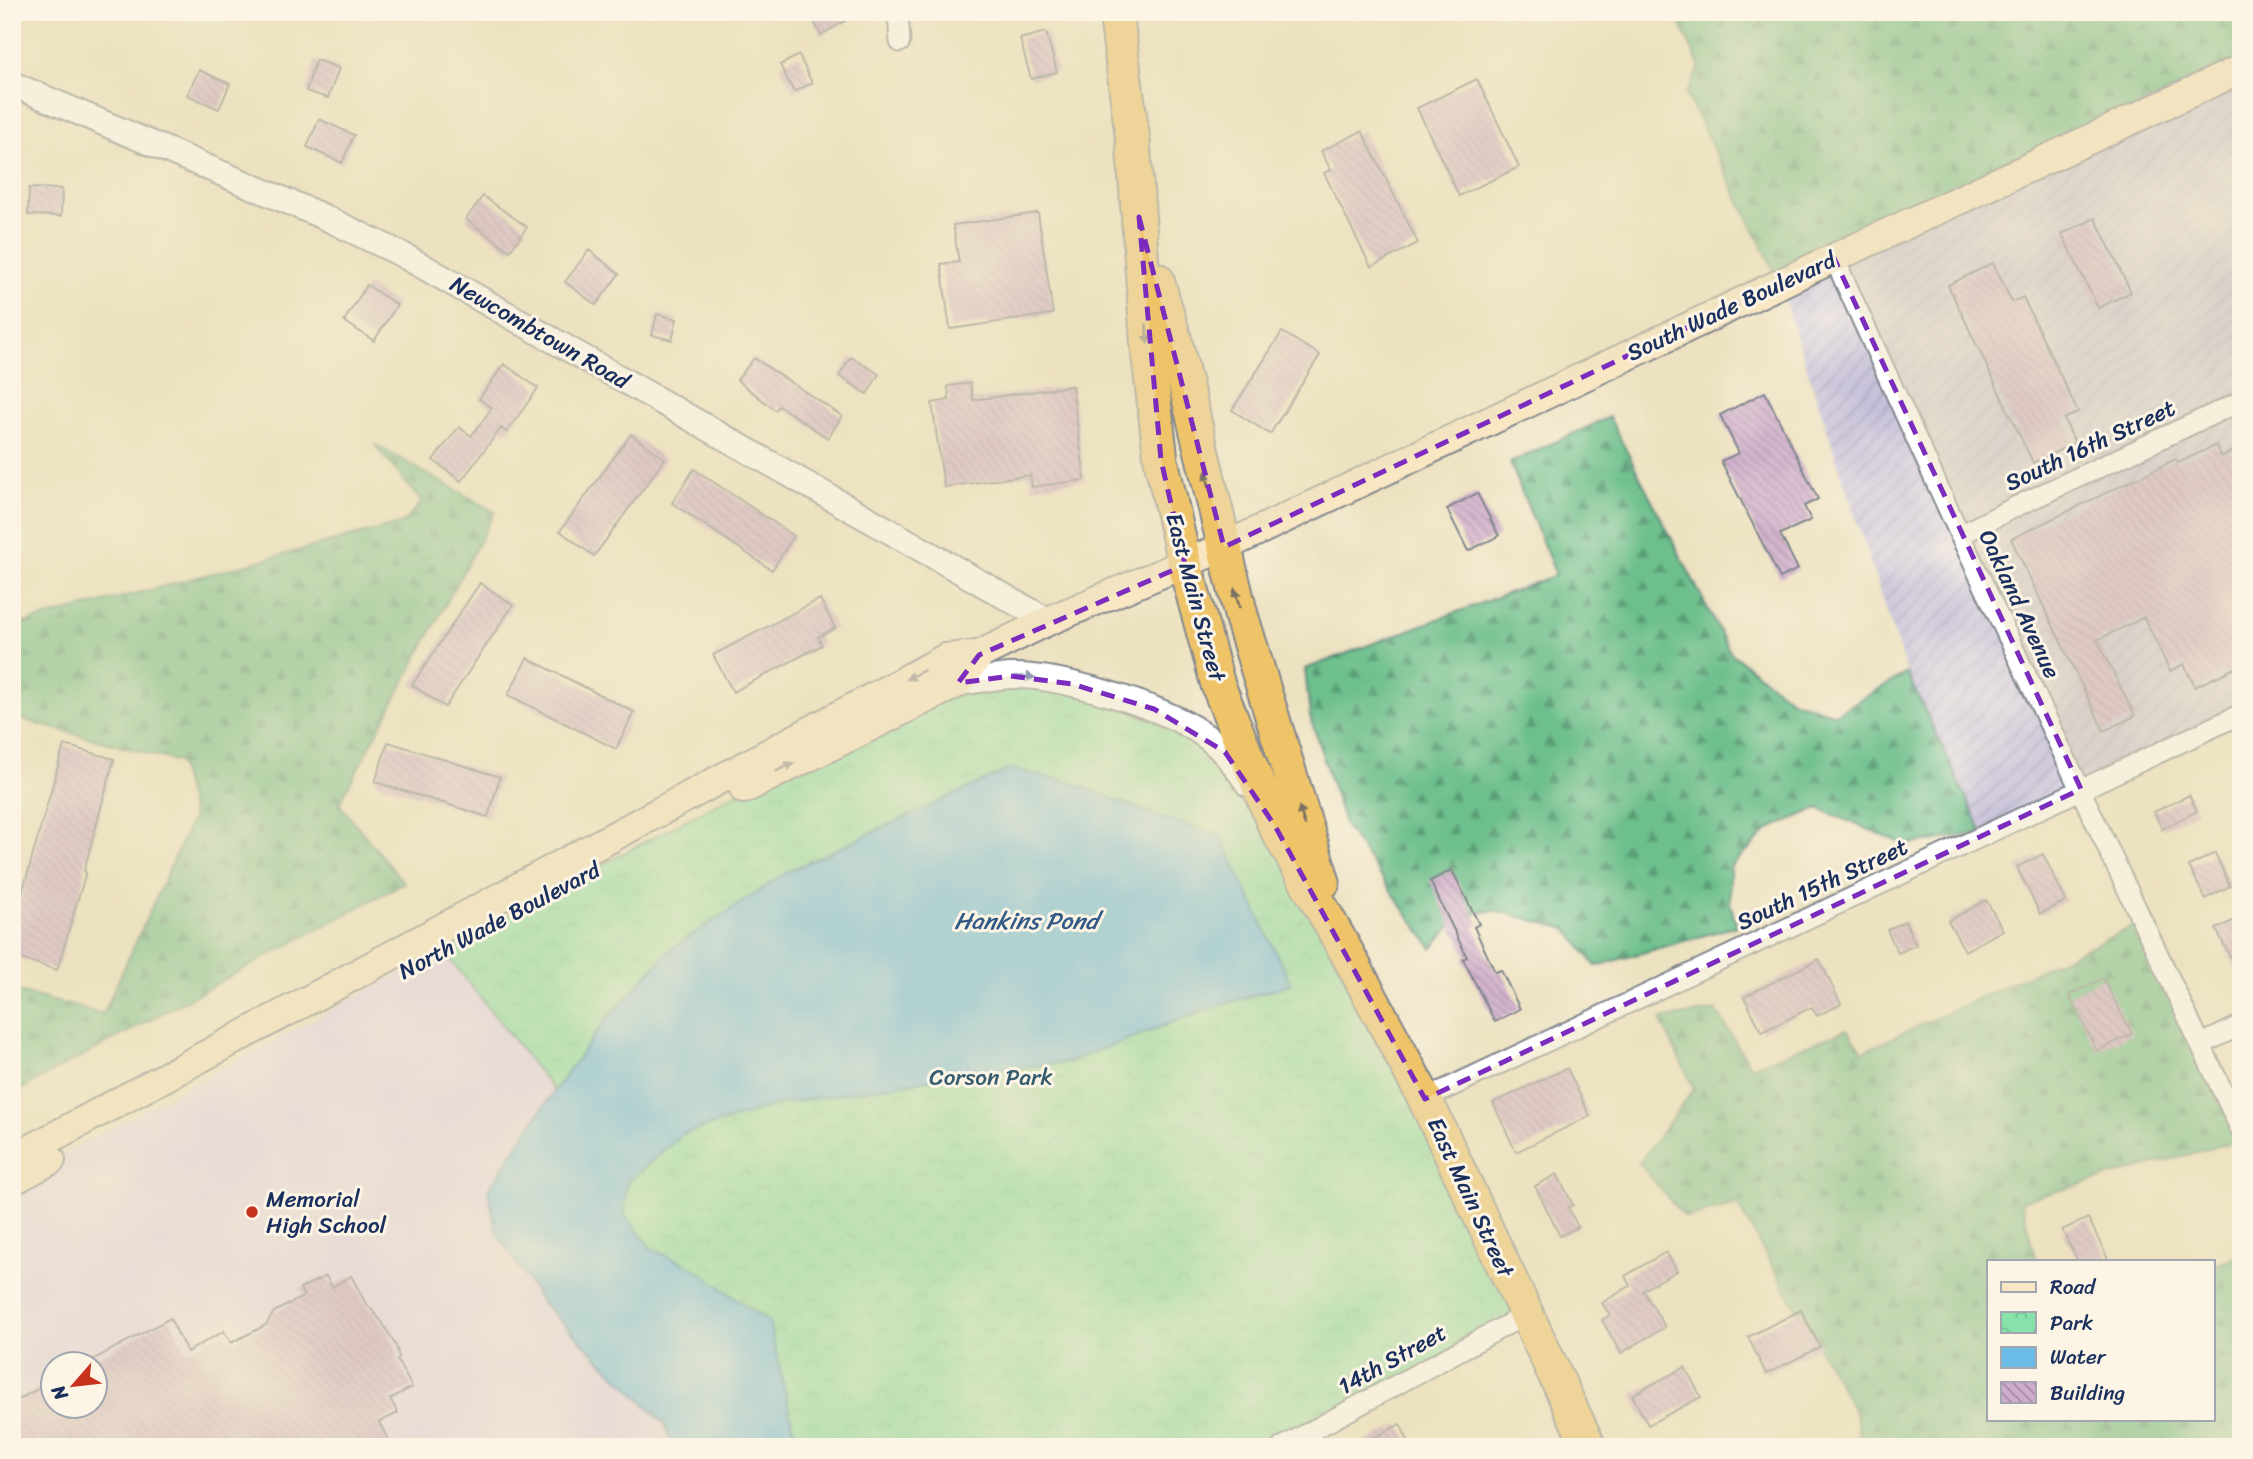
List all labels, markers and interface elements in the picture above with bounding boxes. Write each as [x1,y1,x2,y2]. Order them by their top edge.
street label: South Wade Boulevard [1620,239,1844,373]
street label: Newcombtown Road [442,264,639,402]
one-way arrow [1142,323,1153,345]
street label: South 16th Street [1998,388,2182,503]
one-way arrow [1202,470,1213,492]
street label: East Main Street [1153,508,1238,688]
street label: Oakland Avenue [1967,523,2072,686]
one-way arrow [1231,587,1242,609]
one-way arrow [905,668,925,680]
one-way arrow [1014,671,1036,682]
one-way arrow [775,762,795,773]
one-way arrow [1296,805,1306,826]
street label: South 15th Street [1730,827,1915,942]
street label: North Wade Boulevard [391,849,609,991]
water label: Hankins Pond [954,900,1104,942]
park label: Corson Park [929,1057,1053,1098]
street label: East Main Street [1415,1110,1526,1286]
place label: Memorial High School [266,1179,387,1246]
marker: Memorial High School [244,1204,260,1220]
legend [1987,1260,2214,1420]
text: Road [2050,1268,2097,1306]
text: Park [2050,1304,2093,1342]
street label: 14th Street [1330,1313,1454,1406]
text: Water [2050,1338,2107,1376]
north arrow [38,1350,108,1420]
text: Building [2050,1374,2126,1412]
text: N [41,1378,78,1407]

